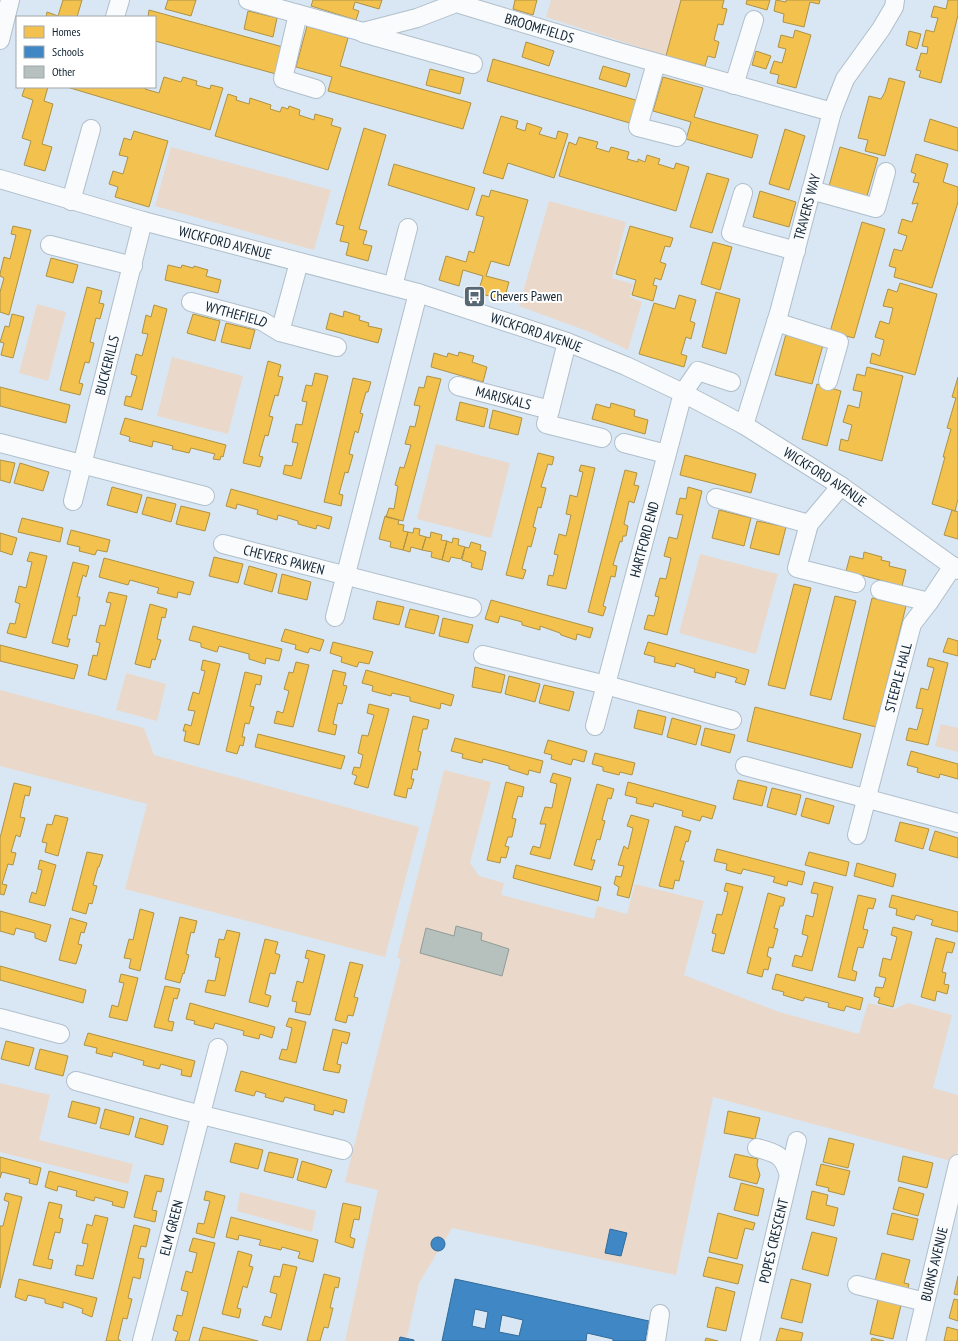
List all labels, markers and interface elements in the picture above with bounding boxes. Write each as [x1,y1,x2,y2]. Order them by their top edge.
street label: BROOMFIELDS [503,9,576,47]
legend [16,16,156,88]
text: Homes [52,24,80,39]
text: Schools [52,44,84,59]
text: Other [52,64,76,79]
street label: TRAVERS WAY [790,171,824,242]
street label: WICKFORD AVENUE [177,222,274,263]
bus stop icon: Chevers Pawen [461,283,487,309]
place label: Chevers Pawen [490,287,562,305]
street label: WYTHEFIELD [203,297,271,331]
street label: WICKFORD AVENUE [488,308,585,356]
street label: BUCKERILLS [91,333,123,397]
street label: MARISKALS [474,382,533,414]
street label: WICKFORD AVENUE [780,443,870,510]
street label: HARTFORD END [626,499,663,579]
street label: CHEVERS PAWEN [242,541,326,579]
street label: STEEPLE HALL [880,640,916,714]
street label: POPES CRESCENT [755,1196,792,1285]
street label: ELM GREEN [156,1198,187,1258]
street label: BURNS AVENUE [917,1225,952,1303]

